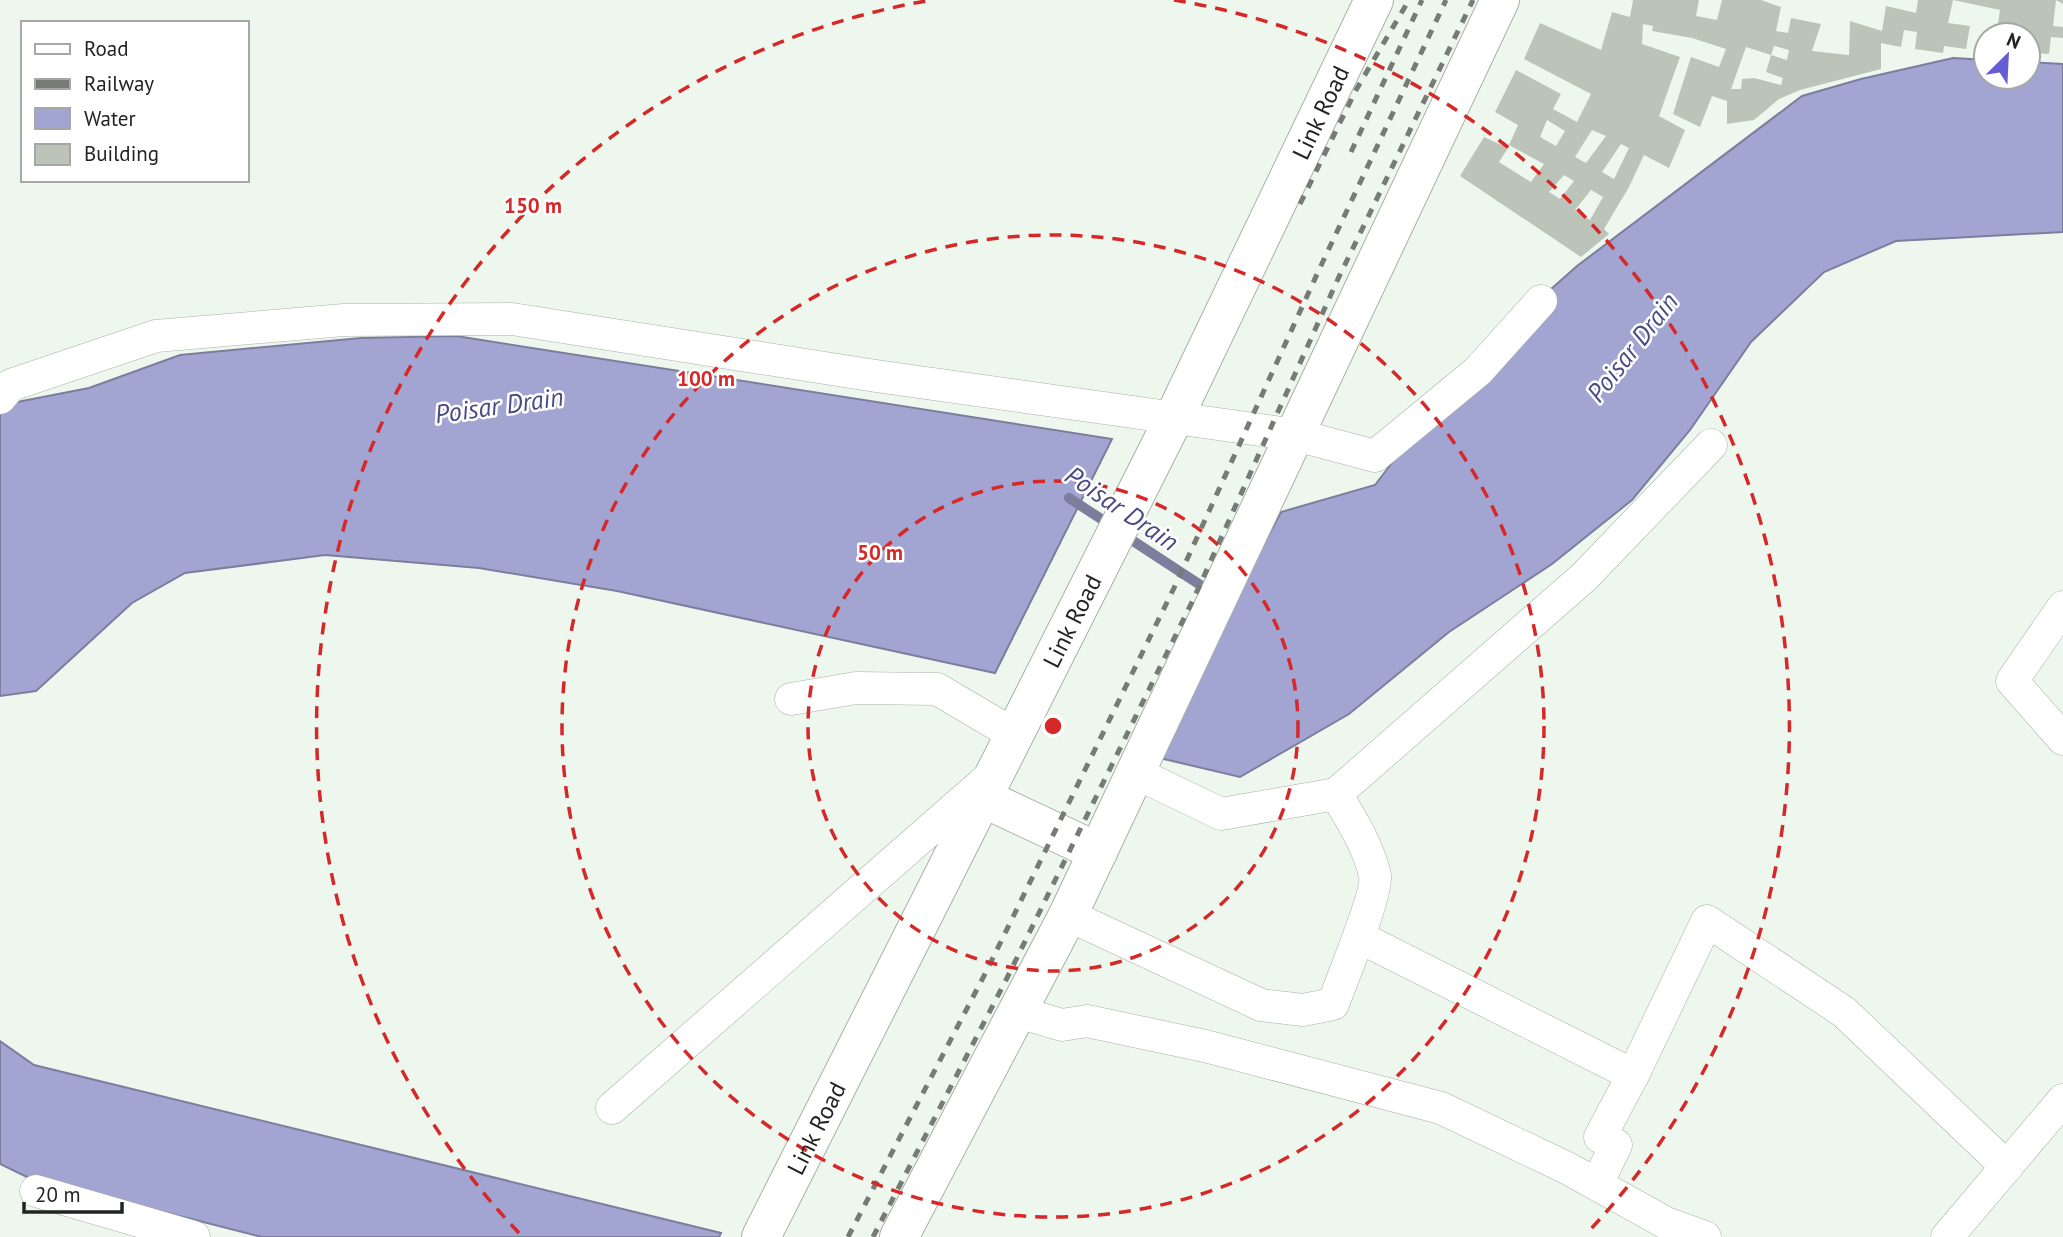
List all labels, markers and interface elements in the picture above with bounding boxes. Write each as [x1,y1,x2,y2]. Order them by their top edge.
legend [21,21,248,182]
north arrow [1972,21,2042,91]
text: N [2003,27,2024,54]
text: Road [84,35,128,62]
street label: Link Road [1285,61,1356,164]
text: Railway [84,70,154,97]
text: Water [84,105,136,132]
text: Building [84,140,159,167]
text: 150 m [504,192,562,219]
water label: Poisar Drain [1579,286,1685,408]
text: 100 m [677,365,735,392]
water label: Poisar Drain [433,380,565,430]
water label: Poisar Drain [1059,458,1185,558]
text: 50 m [857,539,903,566]
street label: Link Road [1035,569,1108,673]
centre of rings [1041,714,1065,738]
street label: Link Road [780,1076,852,1180]
scale bar [24,1170,122,1214]
text: 20 m [35,1181,81,1208]

